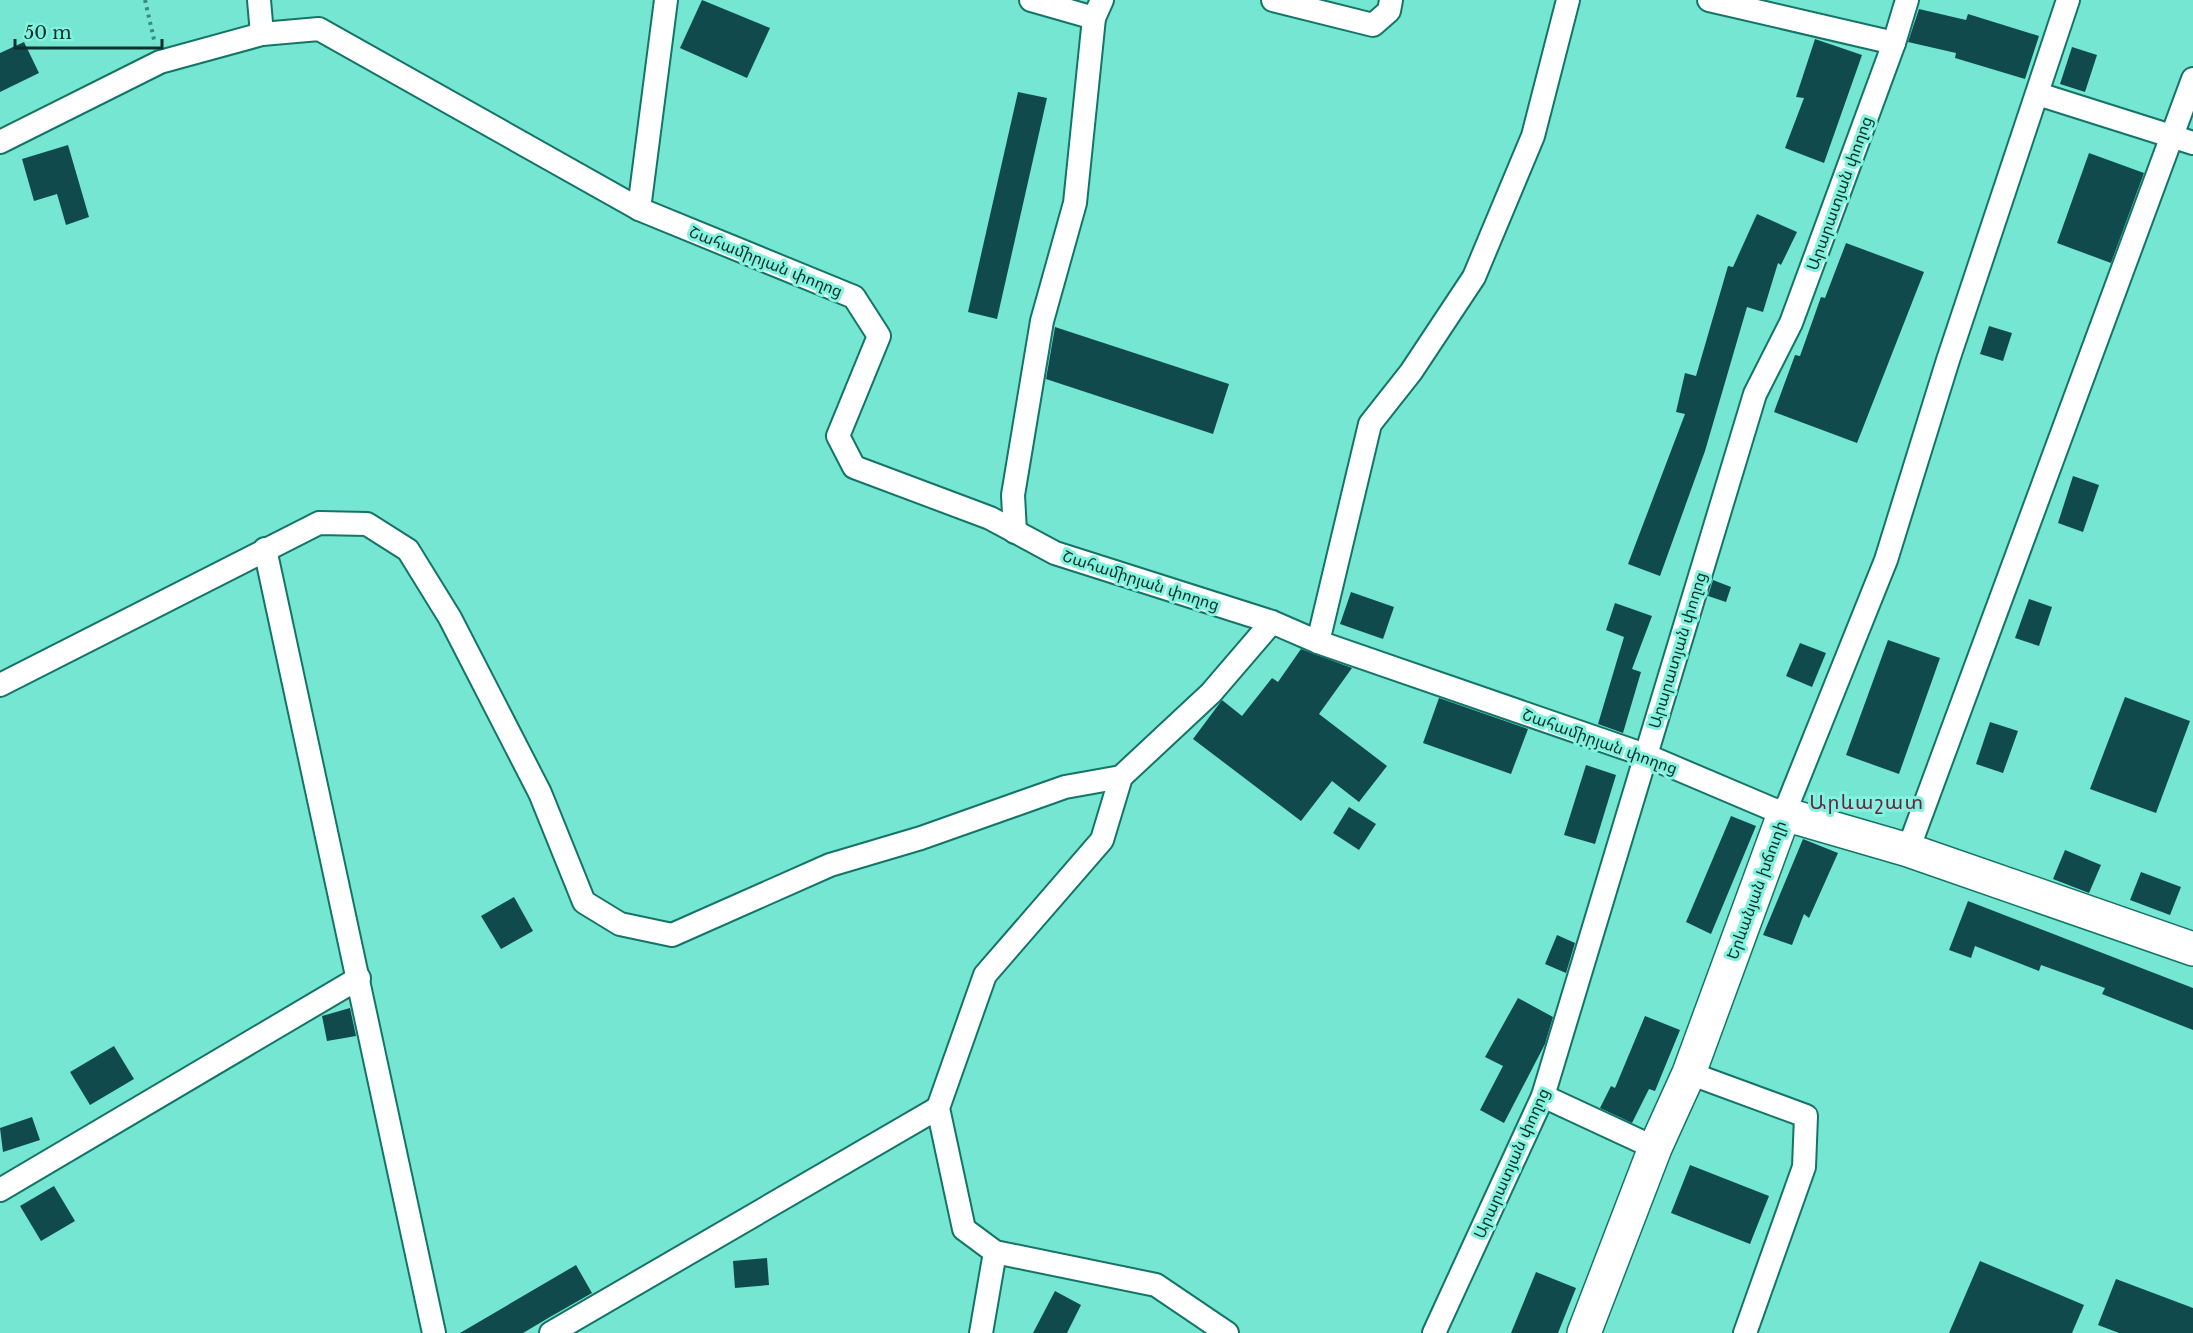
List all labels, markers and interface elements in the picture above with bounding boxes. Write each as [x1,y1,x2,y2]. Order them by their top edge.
scale bar [15,12,162,50]
text: 50 m [24,22,72,44]
street label: Արարատյան փողոց [1802,113,1876,273]
street label: Շահամիրյան փողոց [686,221,846,301]
street label: Շահամիրյան փողոց [1060,545,1222,615]
street label: Արարատյան փողոց [1644,569,1710,731]
street label: Շահամիրյան փողոց [1520,704,1680,778]
district label: Արևաշատ [1809,790,1925,814]
street label: Երևանյան խճուղի [1722,818,1790,962]
street label: Արարատյան փողոց [1469,1085,1553,1241]

